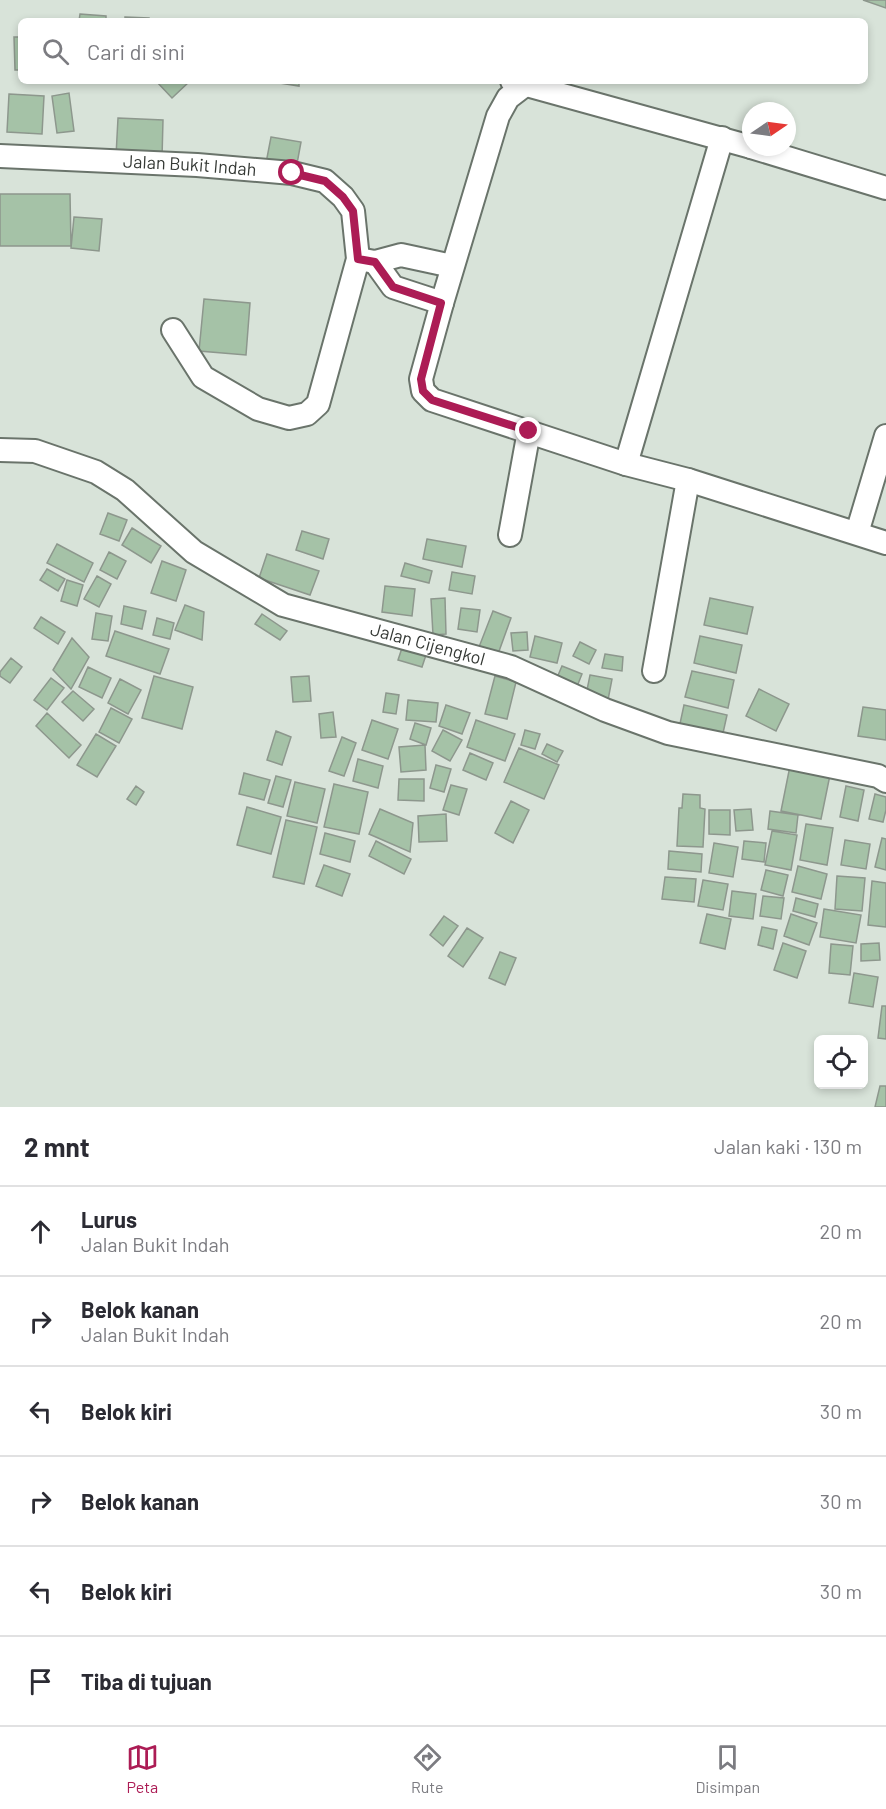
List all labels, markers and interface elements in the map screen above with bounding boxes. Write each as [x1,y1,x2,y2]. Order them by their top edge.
search box [18,18,868,84]
icon: search [39,35,72,68]
text: Cari di sini [87,38,185,64]
north arrow [742,102,796,156]
street label: Jalan Bukit Indah [123,150,257,180]
route start [278,159,304,185]
route end [515,417,541,443]
street label: Jalan Cijengkol [368,617,488,669]
map controls [814,1035,868,1089]
button: locate [814,1035,868,1089]
text: 2 mnt [24,1131,90,1162]
text: Jalan kaki · 130 m [714,1134,862,1158]
text: Lurus [81,1206,137,1232]
icon: ahead [24,1215,57,1248]
text: 20 m [819,1219,862,1243]
text: Jalan Bukit Indah [81,1232,229,1256]
text: Belok kanan [81,1296,199,1322]
icon: right [24,1305,57,1338]
text: 20 m [819,1309,862,1333]
text: Jalan Bukit Indah [81,1322,229,1346]
icon: left [24,1395,57,1428]
text: Belok kiri [81,1398,172,1424]
text: 30 m [820,1399,862,1423]
icon: right [24,1485,57,1518]
text: Belok kanan [81,1488,199,1514]
text: 30 m [820,1489,862,1513]
icon: left [24,1575,57,1608]
text: Belok kiri [81,1578,172,1604]
text: 30 m [820,1579,862,1603]
icon: arrive [24,1665,57,1698]
text: Tiba di tujuan [81,1668,212,1694]
tab: Peta [126,1741,159,1796]
tab: Rute [411,1741,444,1796]
tab: Disimpan [695,1741,760,1796]

